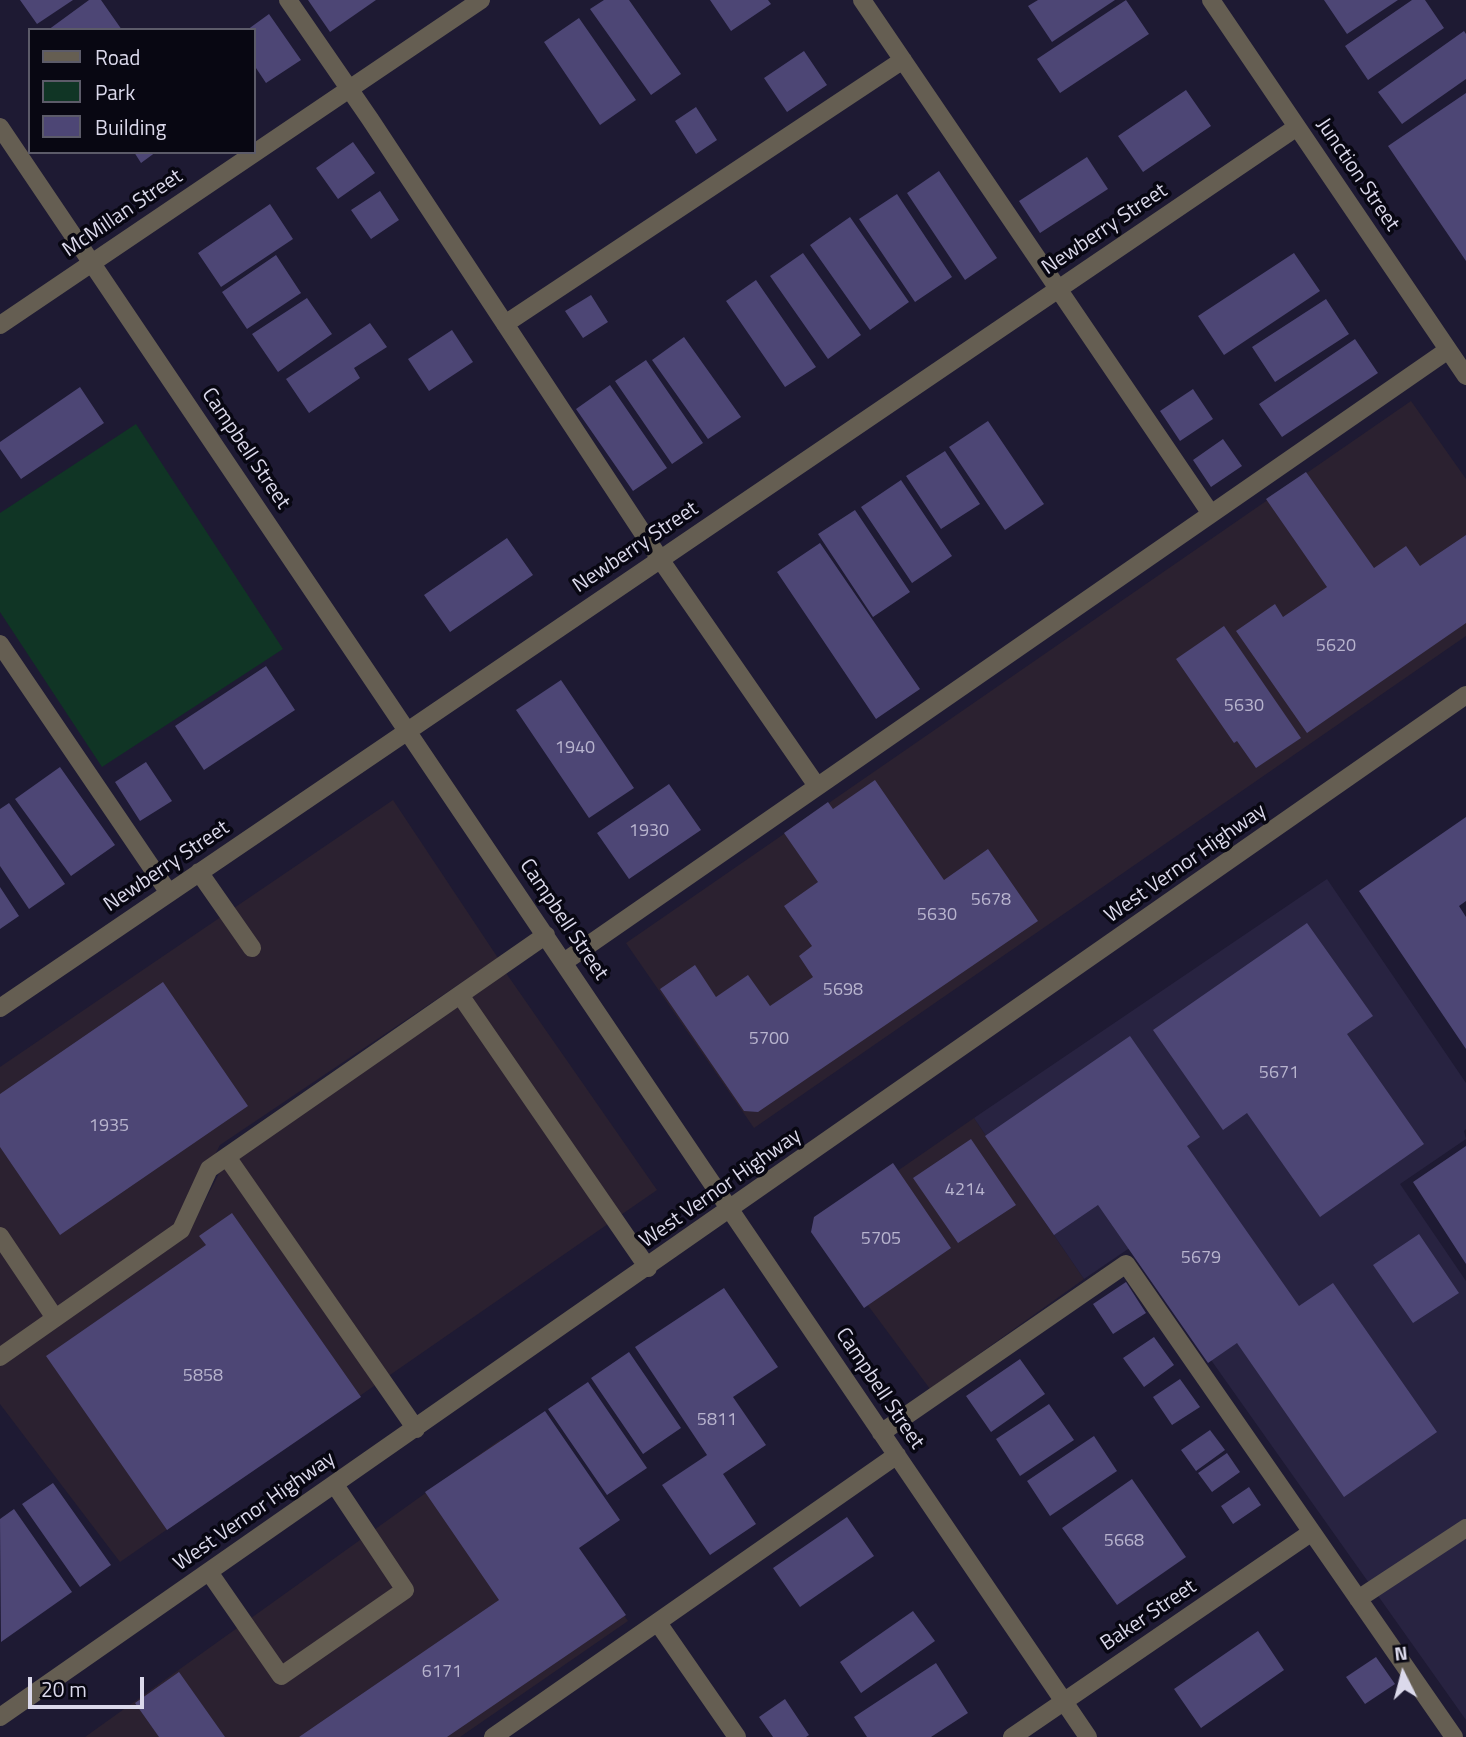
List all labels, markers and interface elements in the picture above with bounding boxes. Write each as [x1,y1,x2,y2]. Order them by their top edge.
legend [28,28,256,154]
text: Road [95,41,140,73]
text: Park [95,76,135,108]
text: Building [95,111,166,143]
street label: Junction Street [1310,114,1404,236]
street label: McMillan Street [58,165,188,263]
street label: Newberry Street [1038,179,1172,281]
street label: Campbell Street [195,384,295,514]
street label: Newberry Street [569,497,703,599]
house number: 5620 [1316,636,1356,658]
house number: 5630 [1224,696,1264,718]
house number: 1940 [555,738,595,760]
street label: West Vernor Highway [1100,799,1272,929]
street label: Newberry Street [100,816,234,918]
house number: 1930 [629,821,669,843]
street label: Campbell Street [513,855,613,985]
house number: 5678 [971,890,1011,912]
house number: 5630 [917,905,957,927]
house number: 5698 [823,980,863,1002]
house number: 5700 [749,1029,789,1051]
house number: 5671 [1259,1063,1299,1085]
house number: 1935 [89,1116,129,1138]
street label: West Vernor Highway [635,1124,807,1254]
house number: 4214 [945,1180,985,1202]
house number: 5705 [861,1229,901,1251]
house number: 5679 [1181,1248,1221,1270]
street label: Campbell Street [829,1324,929,1454]
house number: 5858 [183,1366,223,1388]
house number: 5811 [697,1410,737,1432]
street label: West Vernor Highway [169,1447,341,1577]
house number: 5668 [1104,1531,1144,1553]
street label: Baker Street [1096,1575,1202,1657]
text: N [1393,1638,1409,1668]
north arrow [1368,1639,1438,1709]
house number: 6171 [422,1662,462,1684]
scale bar [32,1664,147,1708]
text: 20 m [41,1673,87,1705]

